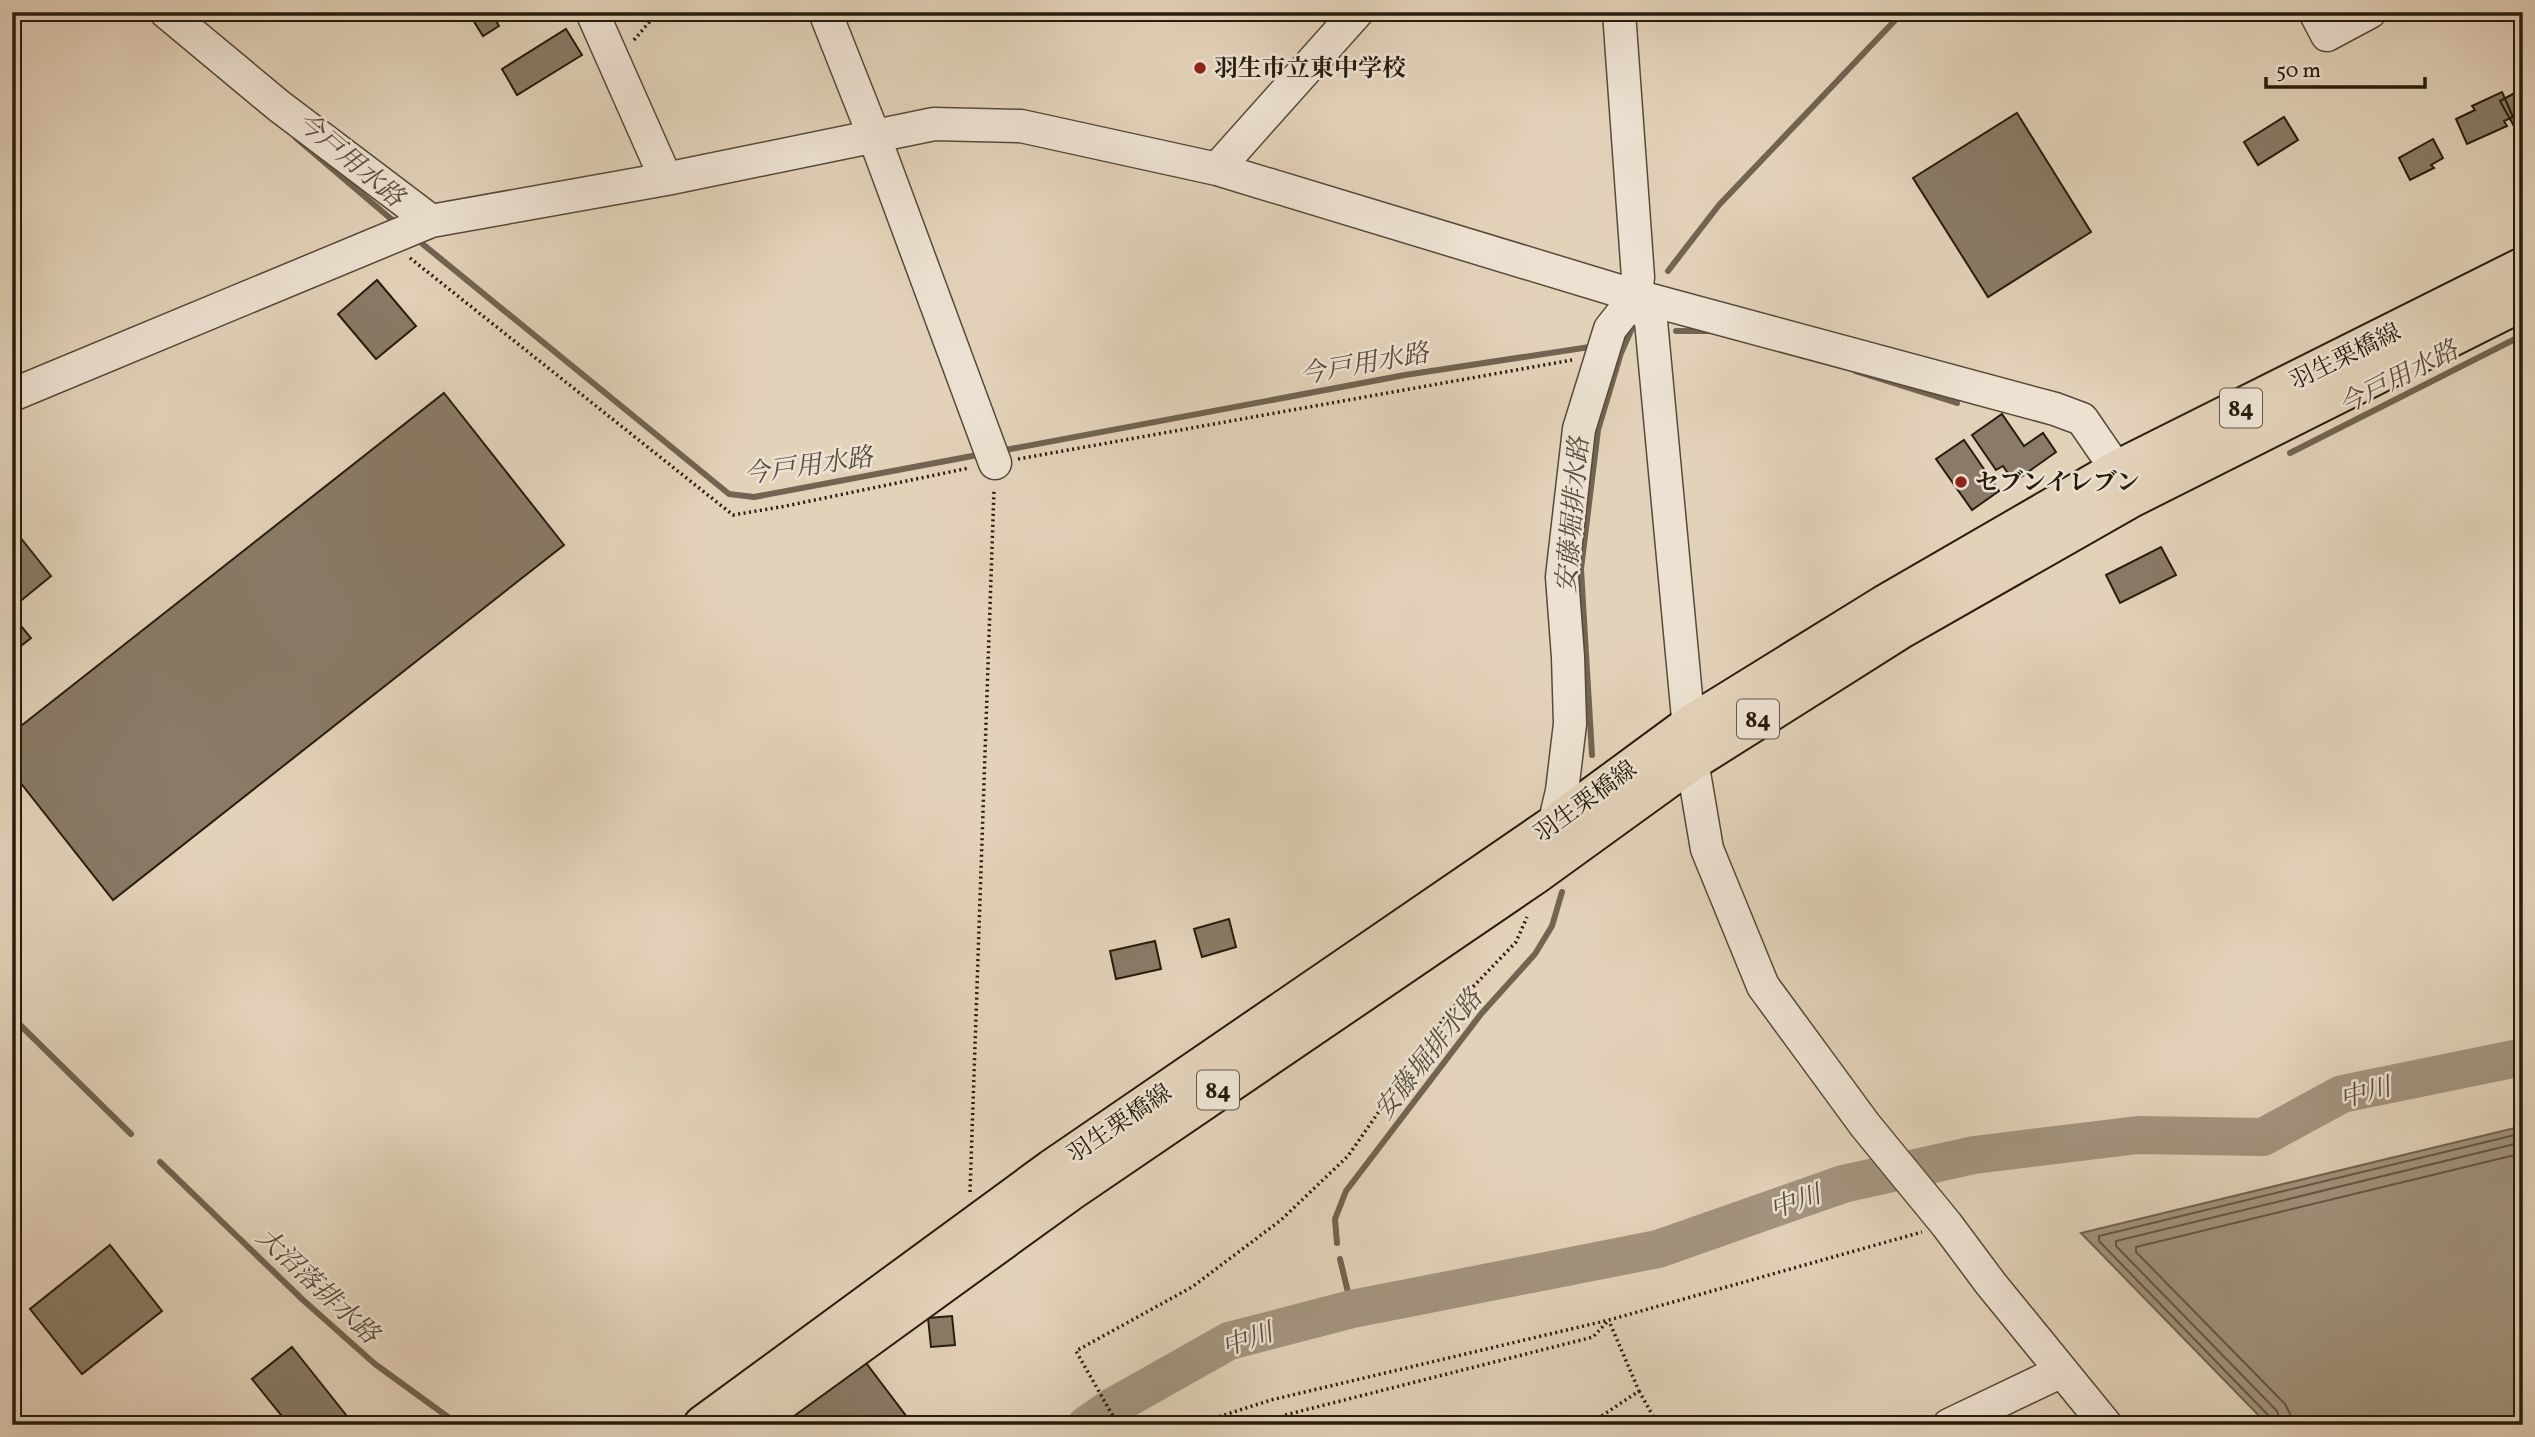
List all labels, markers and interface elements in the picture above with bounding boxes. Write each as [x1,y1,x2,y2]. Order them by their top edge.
scale bar [2266,46,2425,90]
place label: 羽生市立東中学校 [1214,53,1406,87]
text: 50 m [2276,57,2321,86]
marker: 羽生市立東中学校 [1192,60,1208,76]
water label: 今戸用水路 [288,105,413,217]
street label: 羽生栗橋線 [2284,316,2407,399]
water label: 今戸用水路 [2333,332,2467,424]
water label: 今戸用水路 [1297,336,1433,394]
road number: 84 [2220,388,2262,428]
water label: 安藤堀排水路 [1549,434,1599,594]
water label: 今戸用水路 [741,440,877,494]
place label: セブンイレブン [1975,467,2140,501]
marker: セブンイレブン [1953,474,1969,490]
road number: 84 [1737,699,1779,738]
street label: 羽生栗橋線 [1528,754,1645,852]
water label: 安藤堀排水路 [1367,981,1493,1128]
water label: 中川 [2336,1069,2398,1118]
road number: 84 [1197,1070,1239,1110]
street label: 羽生栗橋線 [1061,1077,1179,1172]
water label: 中川 [1765,1176,1829,1228]
water label: 大沼落排水路 [247,1220,387,1354]
water label: 中川 [1217,1314,1281,1366]

